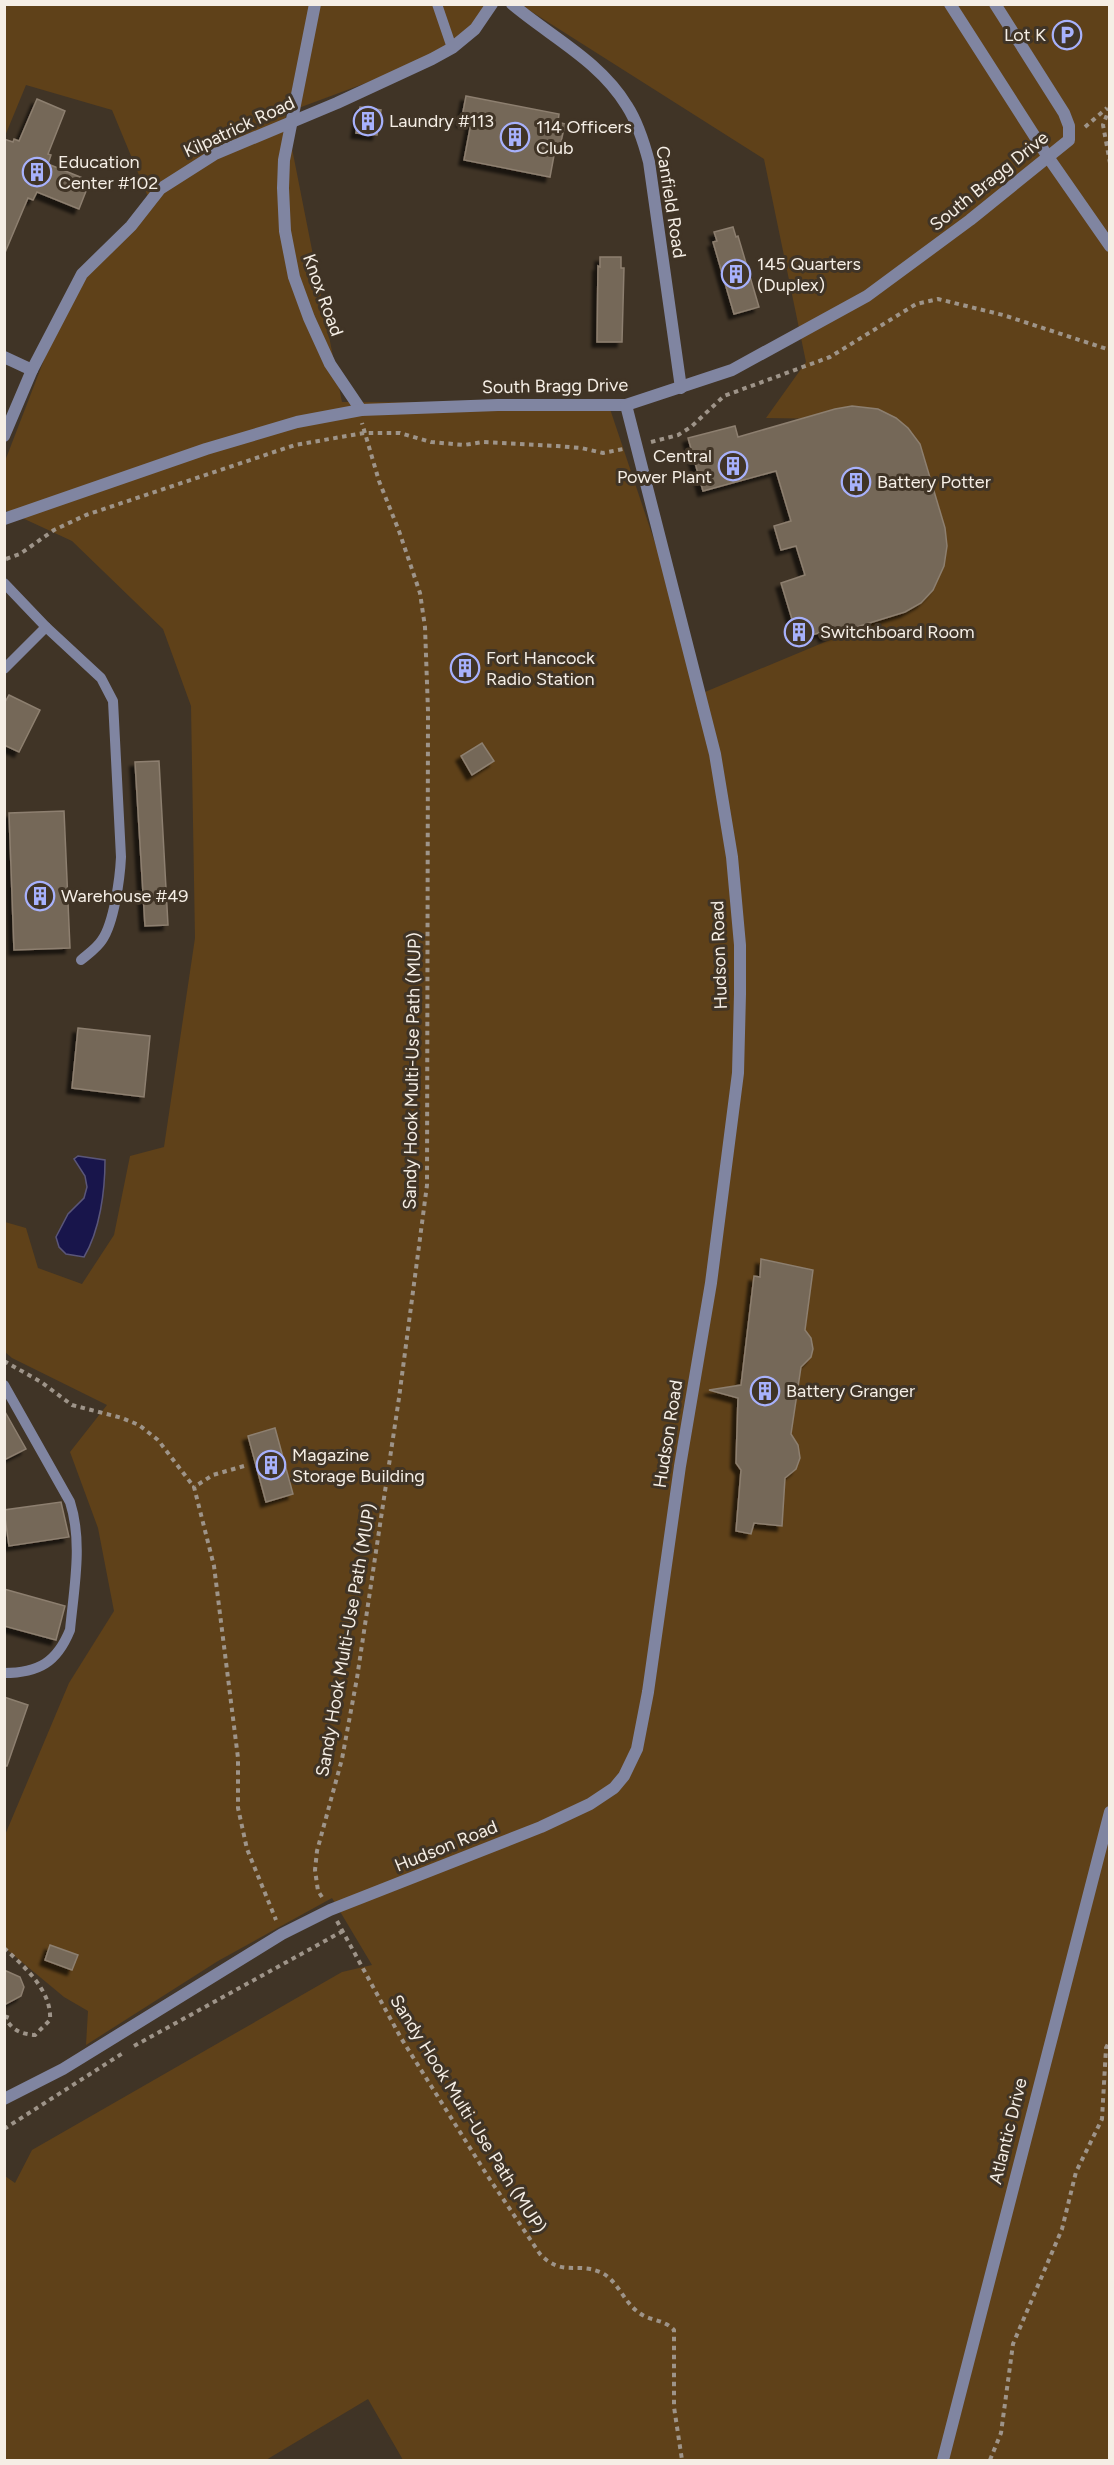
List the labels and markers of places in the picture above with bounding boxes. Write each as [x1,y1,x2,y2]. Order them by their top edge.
parking icon: Lot K [1051,19,1083,51]
place label: Lot K [1004,24,1046,46]
building icon: Laundry #113 [352,105,384,137]
place label: Laundry #113 [389,110,494,132]
place label: 114 Officers Club [536,116,632,159]
building icon: 114 Officers Club [499,121,531,153]
place label: Education Center #102 [58,151,158,194]
building icon: Education Center #102 [21,156,53,188]
place label: 145 Quarters (Duplex) [757,253,861,296]
building icon: 145 Quarters (Duplex) [720,258,752,290]
place label: Central Power Plant [617,445,712,488]
building icon: Central Power Plant [717,450,749,482]
building icon: Battery Potter [840,466,872,498]
place label: Battery Potter [877,471,991,493]
building icon: Switchboard Room [783,616,815,648]
place label: Switchboard Room [820,621,975,643]
place label: Fort Hancock Radio Station [486,647,595,690]
building icon: Fort Hancock Radio Station [449,652,481,684]
building icon: Warehouse #49 [24,880,56,912]
place label: Warehouse #49 [61,885,189,907]
building icon: Battery Granger [749,1375,781,1407]
place label: Battery Granger [786,1380,915,1402]
place label: Magazine Storage Building [292,1444,425,1487]
building icon: Magazine Storage Building [255,1449,287,1481]

